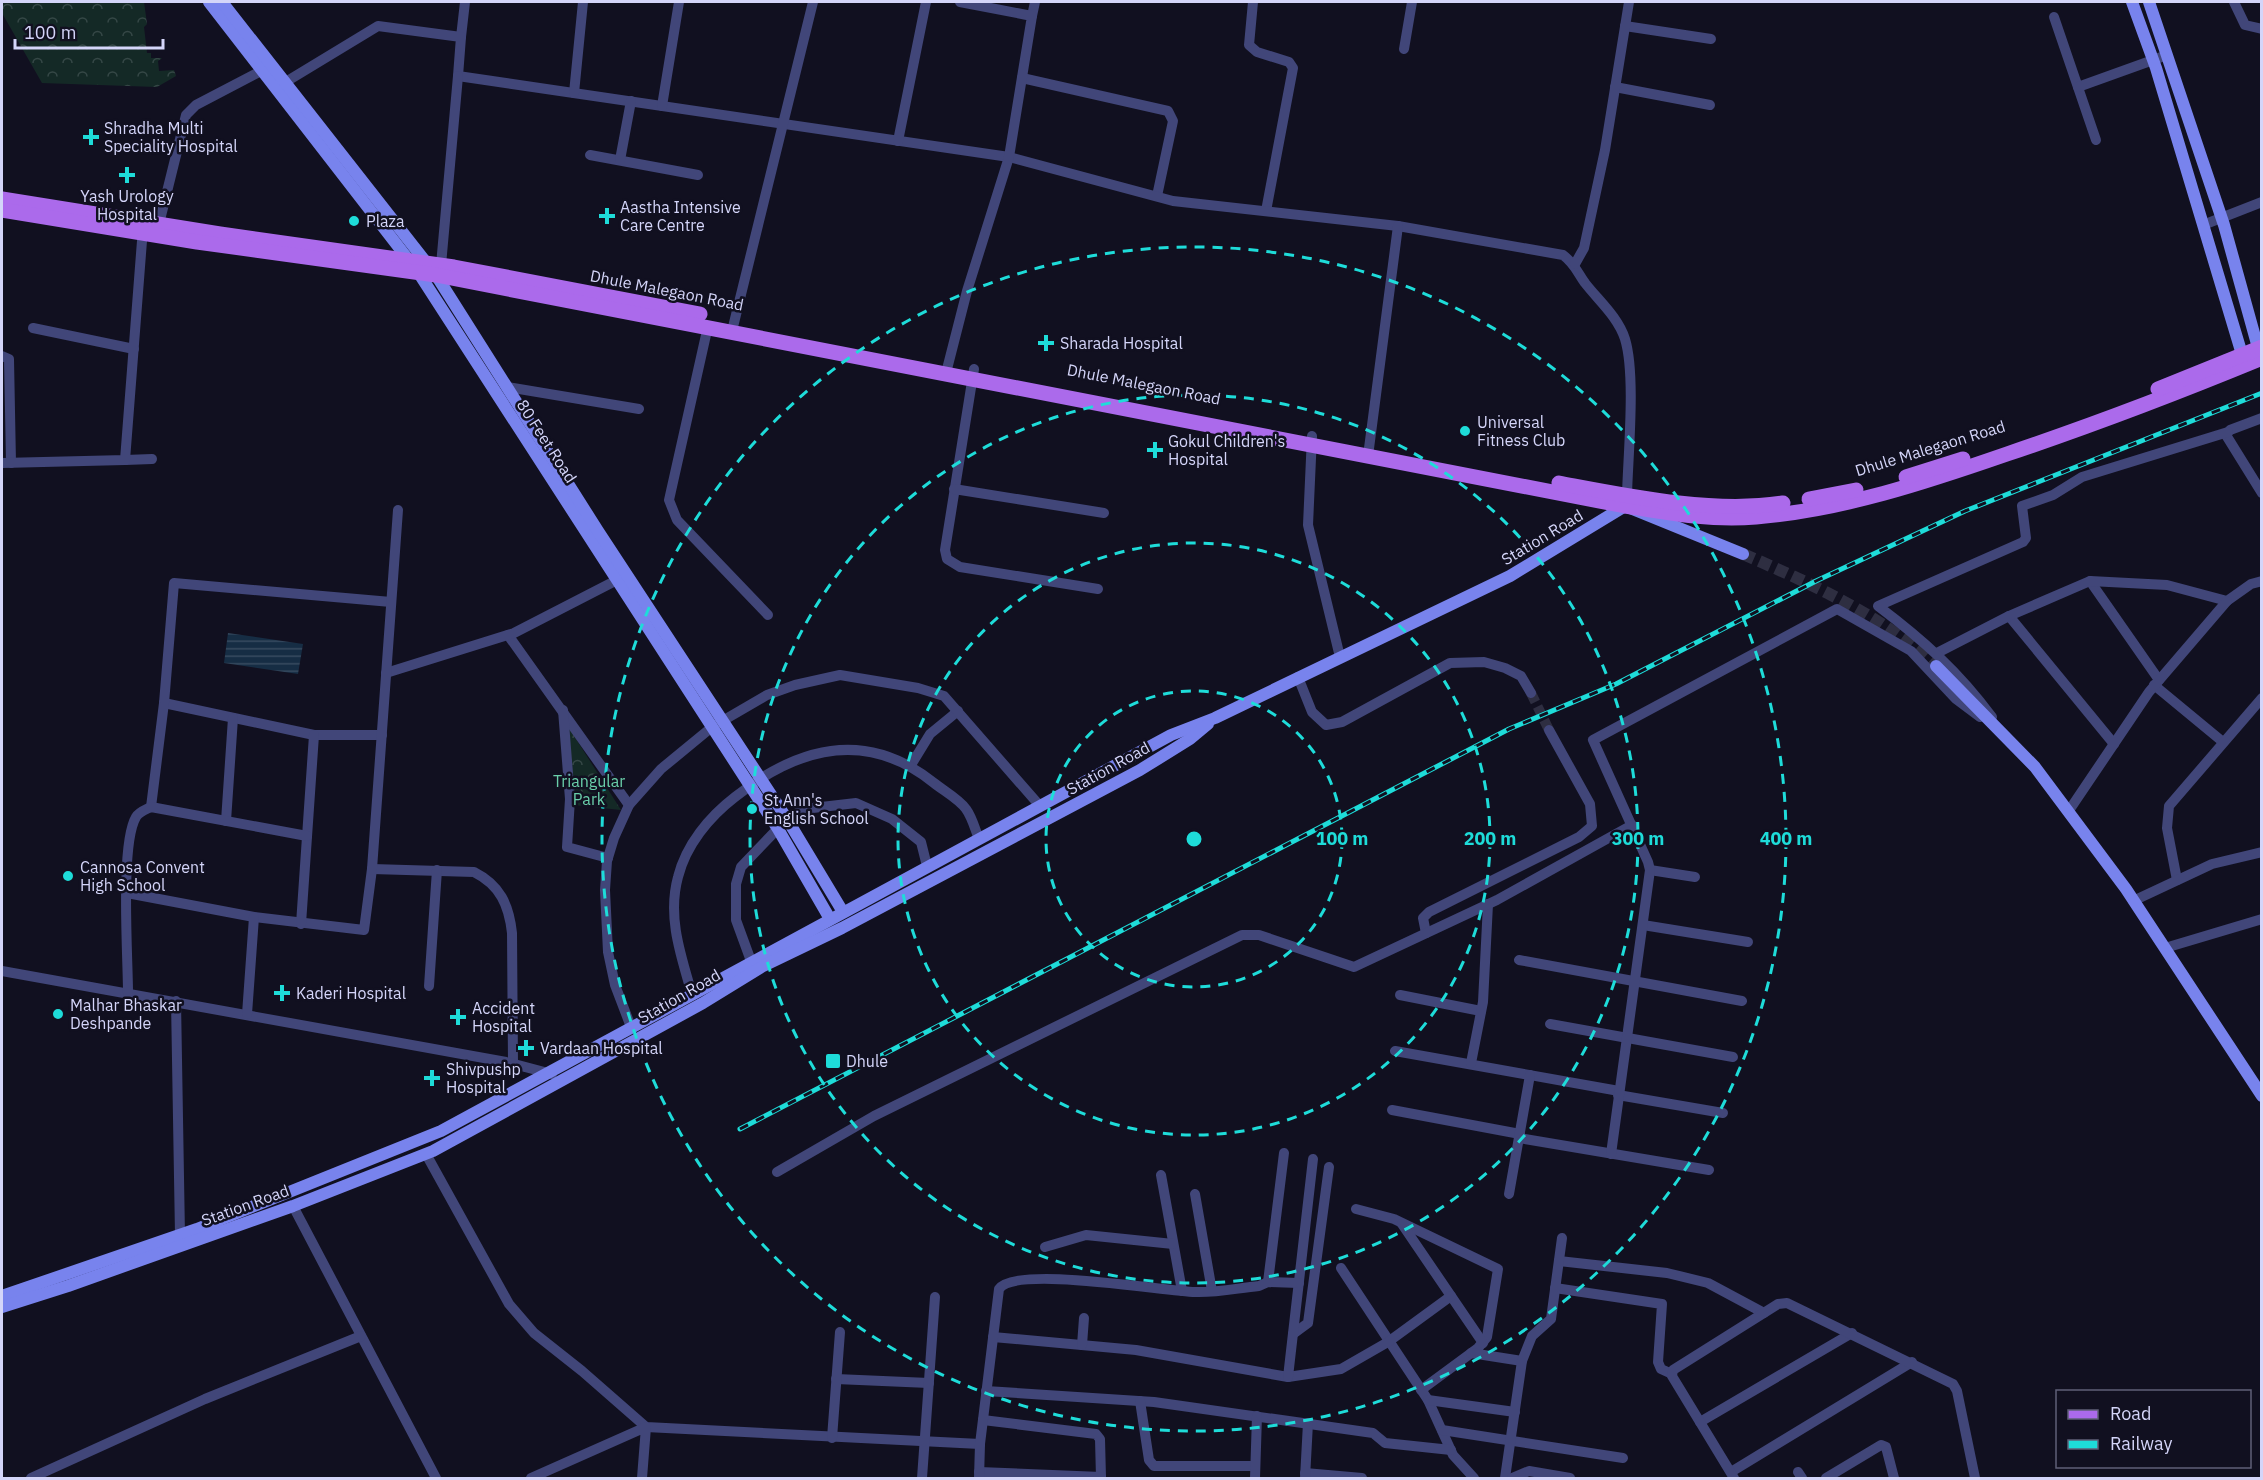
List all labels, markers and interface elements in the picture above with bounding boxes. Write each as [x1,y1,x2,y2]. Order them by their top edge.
scale bar [15,12,164,50]
text: 100 m [24,21,76,44]
place label: Shradha Multi Speciality Hospital [104,118,238,156]
marker: Shradha Multi Speciality Hospital [82,128,100,146]
marker: Yash Urology Hospital [118,166,136,184]
place label: Yash Urology Hospital [80,186,174,224]
place label: Aastha Intensive Care Centre [620,197,741,235]
marker: Aastha Intensive Care Centre [598,207,616,225]
place label: Plaza [366,211,405,231]
marker: Plaza [347,214,361,228]
street label: Dhule Malegaon Road [588,265,746,315]
place label: Sharada Hospital [1060,333,1183,353]
marker: Sharada Hospital [1037,334,1055,352]
street label: Dhule Malegaon Road [1065,359,1223,409]
street label: 80 Feet Road [513,396,581,486]
place label: Universal Fitness Club [1477,412,1565,450]
street label: Dhule Malegaon Road [1852,416,2008,480]
marker: Universal Fitness Club [1458,424,1472,438]
place label: Gokul Children's Hospital [1168,431,1285,469]
marker: Gokul Children's Hospital [1146,441,1164,459]
street label: Station Road [1498,505,1586,569]
street label: Station Road [1063,737,1153,799]
park label: Triangular Park [553,771,625,809]
place label: St Ann's English School [764,790,869,828]
marker: St Ann's English School [745,802,759,816]
text: 100 m [1316,827,1368,850]
text: 200 m [1464,827,1516,850]
text: 300 m [1612,827,1664,850]
text: 400 m [1760,827,1812,850]
centre of rings [1184,829,1204,849]
place label: Cannosa Convent High School [80,857,205,895]
marker: Cannosa Convent High School [61,869,75,883]
street label: Station Road [634,964,724,1028]
place label: Kaderi Hospital [296,983,406,1003]
marker: Kaderi Hospital [273,984,291,1002]
place label: Malhar Bhaskar Deshpande [70,995,182,1033]
place label: Accident Hospital [472,998,535,1036]
marker: Malhar Bhaskar Deshpande [51,1007,65,1021]
marker: Accident Hospital [449,1008,467,1026]
place label: Vardaan Hospital [540,1038,663,1058]
marker: Vardaan Hospital [517,1039,535,1057]
place label: Dhule [846,1051,888,1071]
marker: Dhule [824,1052,842,1070]
place label: Shivpushp Hospital [446,1059,521,1097]
marker: Shivpushp Hospital [423,1069,441,1087]
street label: Station Road [199,1180,291,1230]
legend [2056,1390,2251,1468]
text: Road [2110,1402,2151,1425]
text: Railway [2110,1432,2172,1455]

